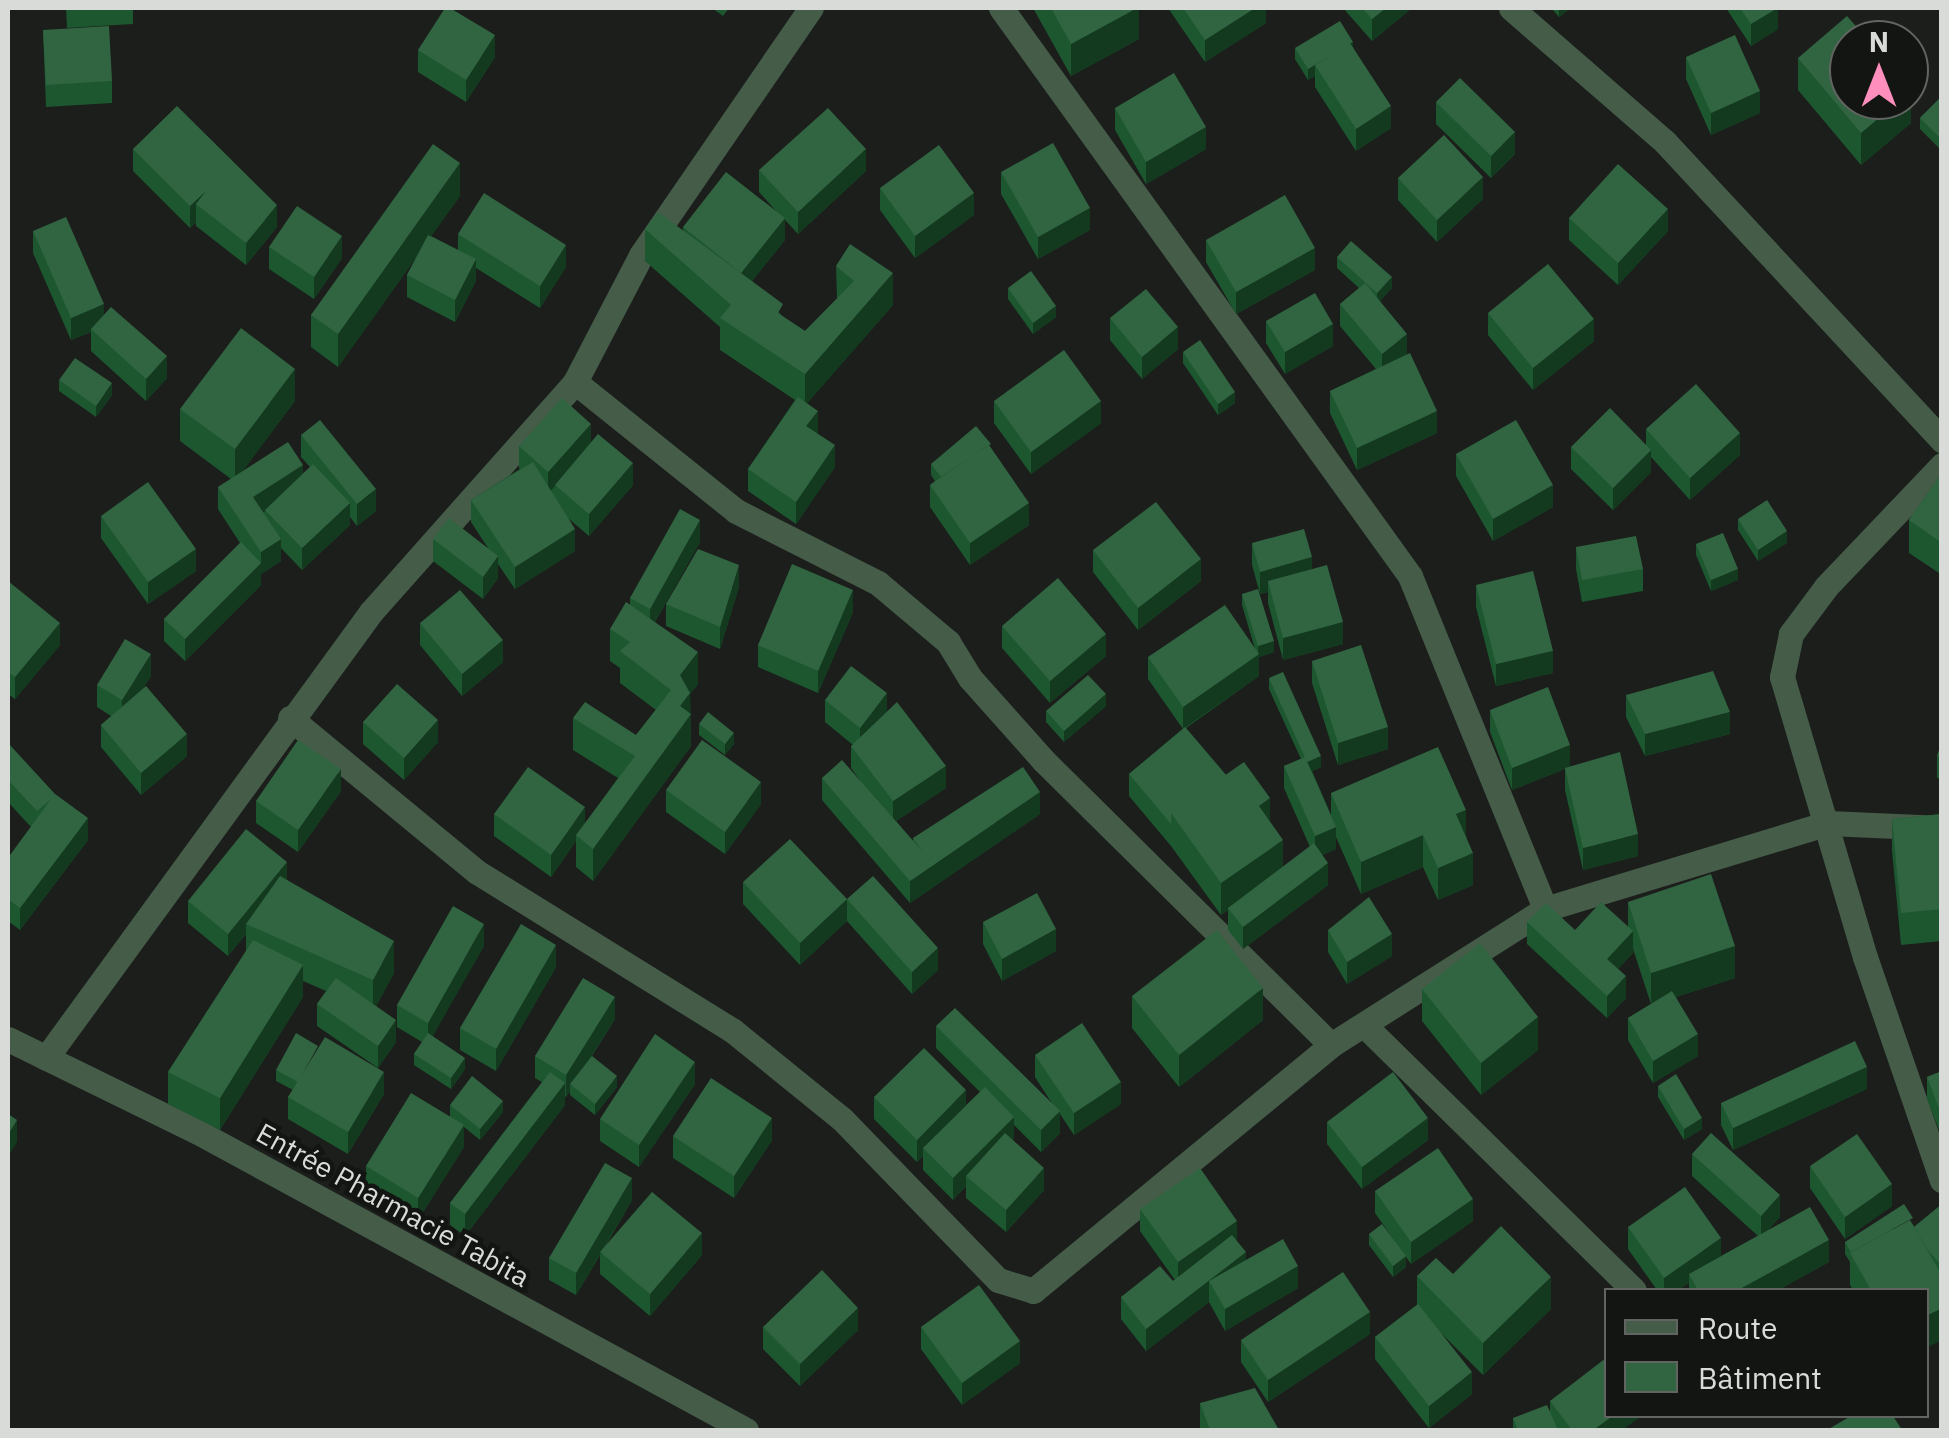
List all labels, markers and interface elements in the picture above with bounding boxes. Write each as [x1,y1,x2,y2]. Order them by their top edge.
north arrow [1829,20,1929,120]
text: N [1869,23,1889,60]
street label: Entrée Pharmacie Tabita [251,1116,535,1294]
legend [1604,1288,1929,1418]
text: Route [1698,1308,1777,1347]
text: Bâtiment [1698,1358,1822,1397]

